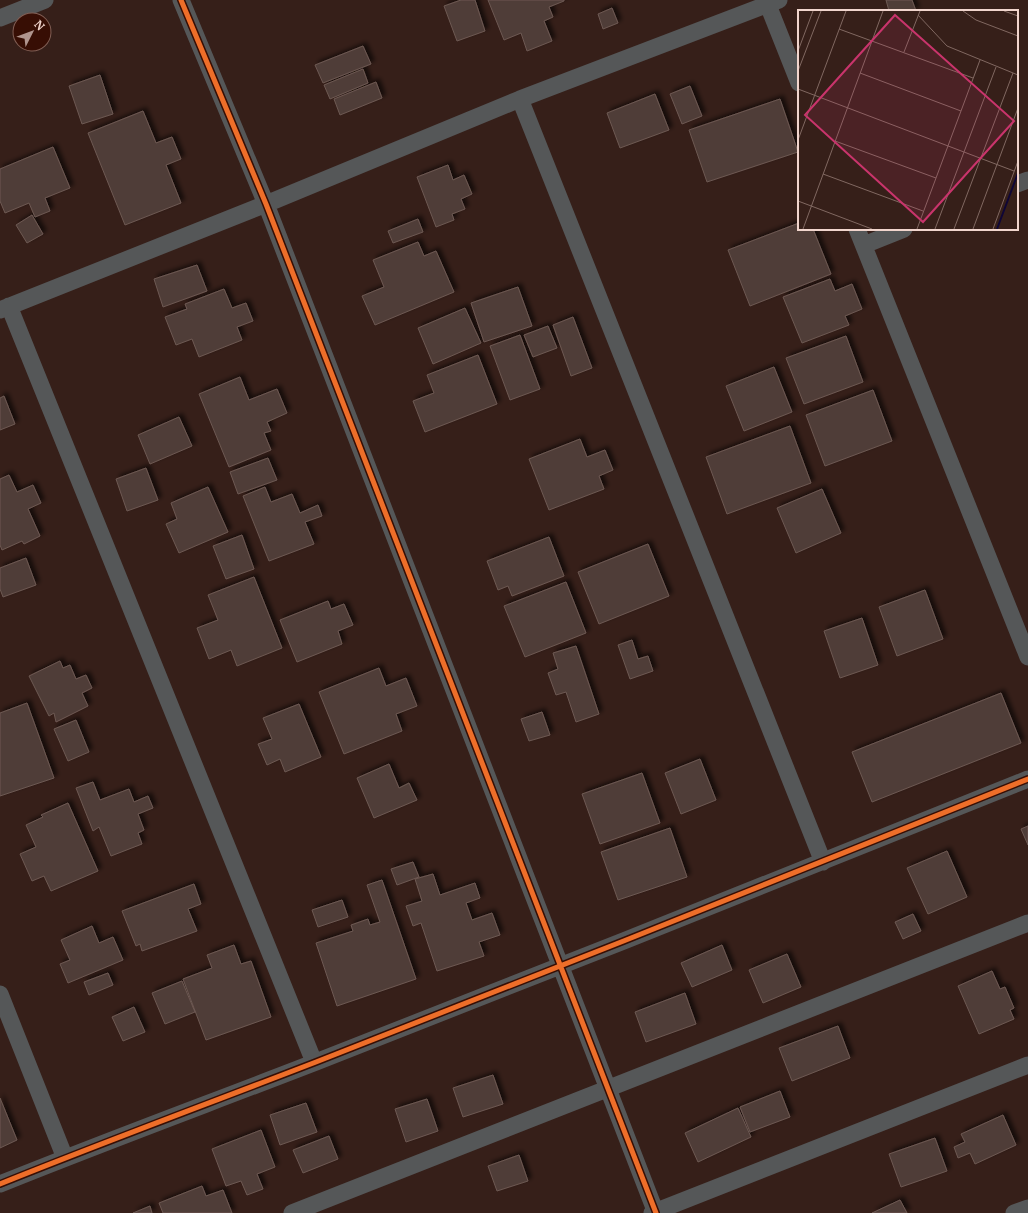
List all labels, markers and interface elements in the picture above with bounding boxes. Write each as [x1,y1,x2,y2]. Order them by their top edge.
inset map [798,10,1018,230]
north arrow [12,12,52,52]
text: N [31,17,48,33]

